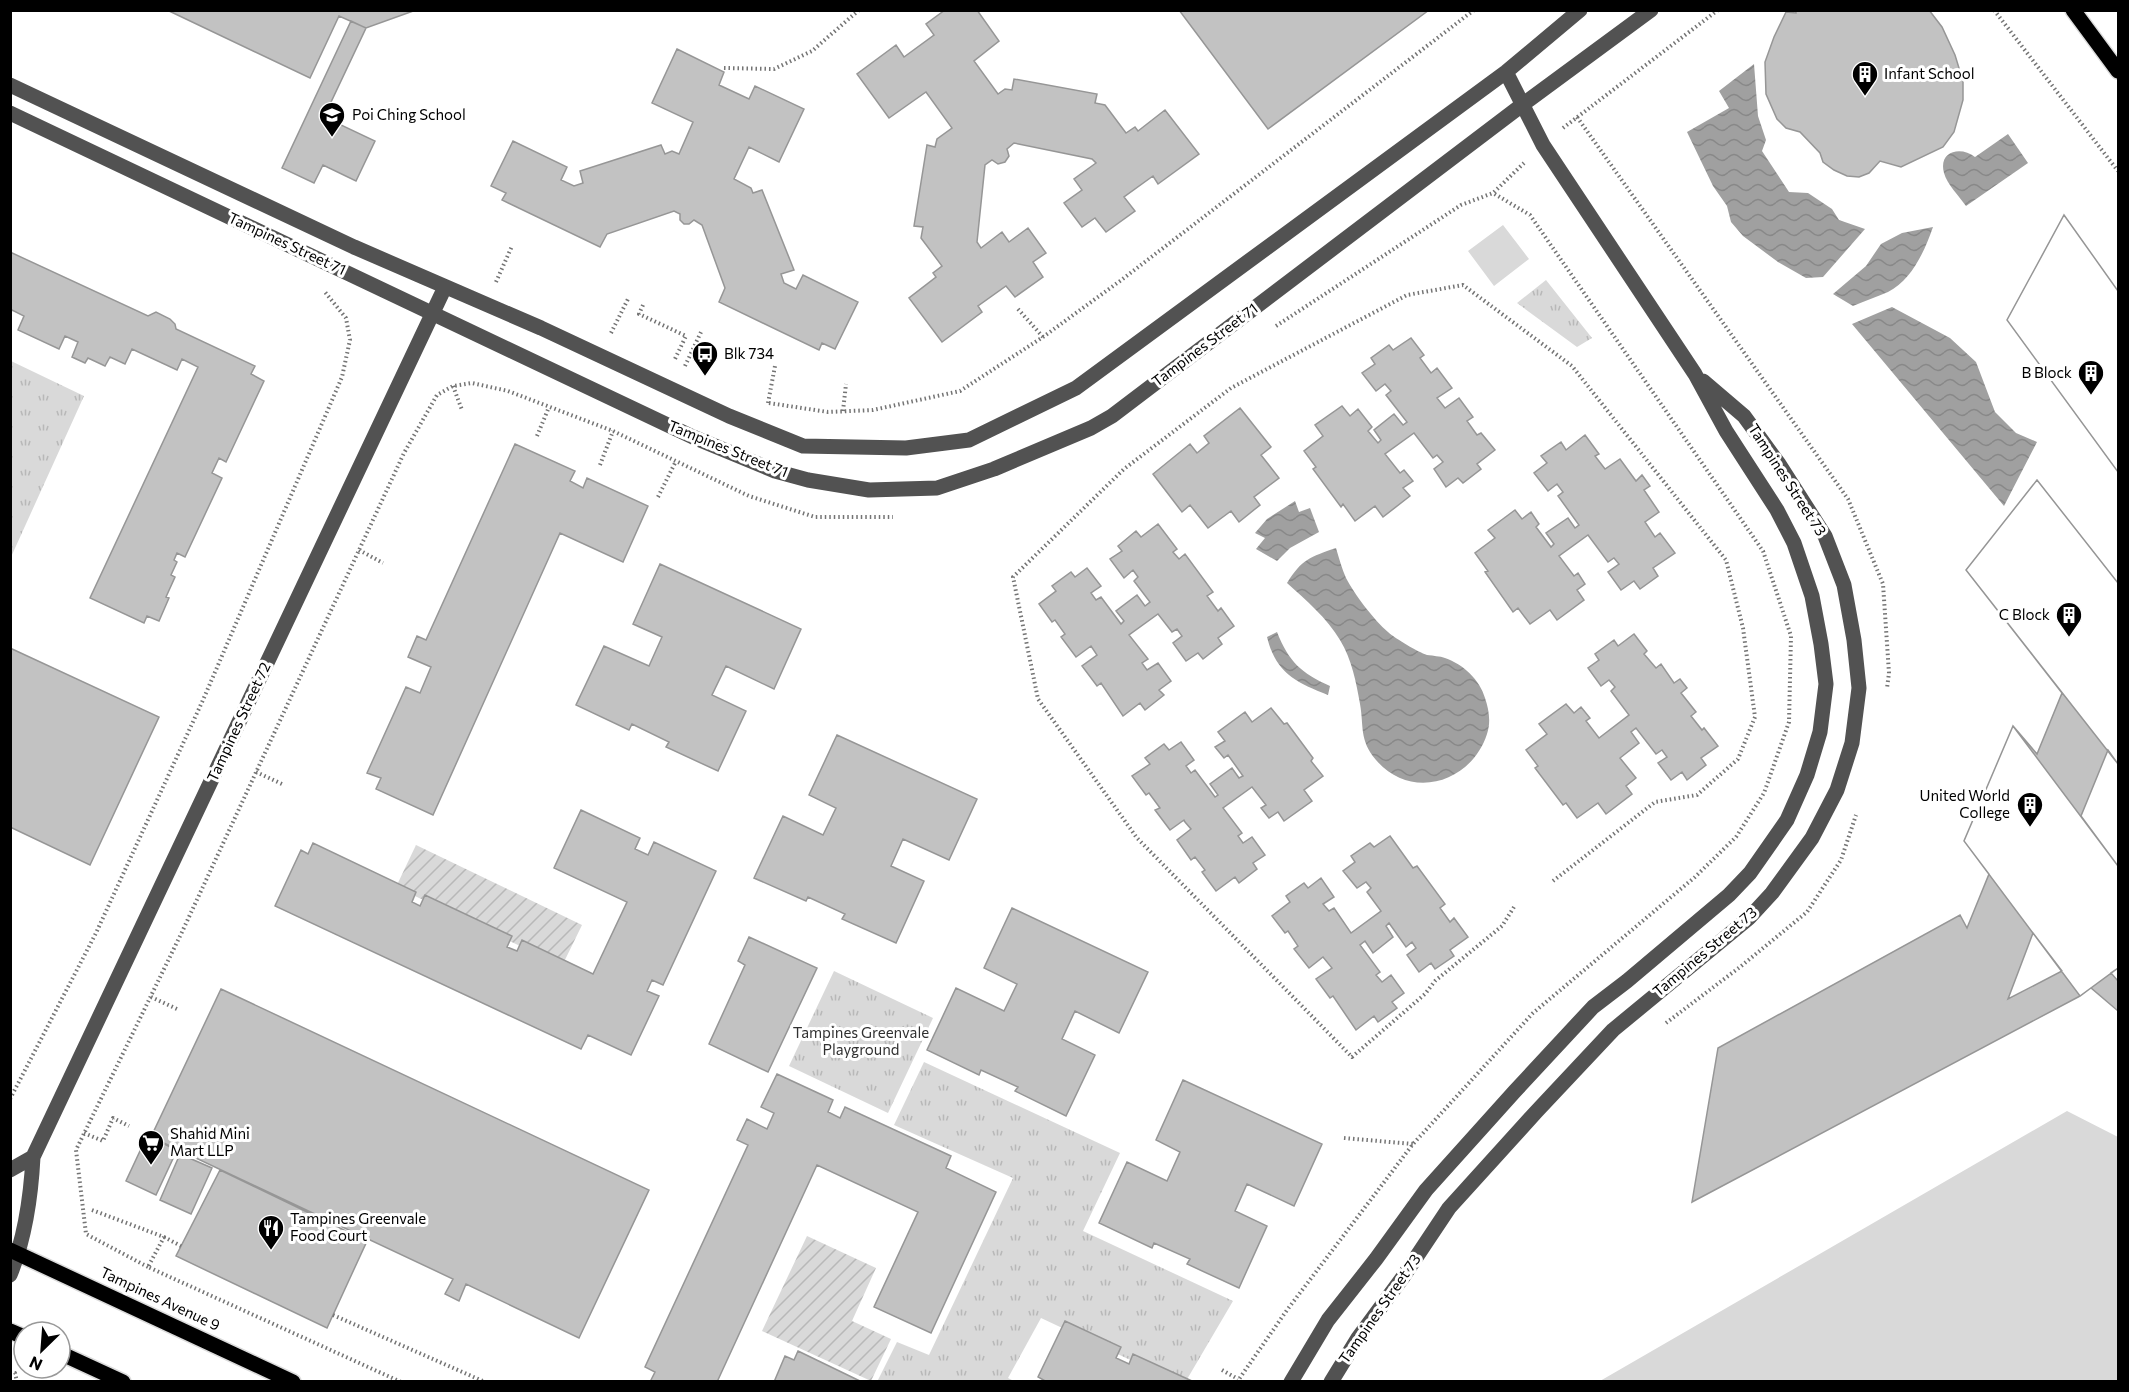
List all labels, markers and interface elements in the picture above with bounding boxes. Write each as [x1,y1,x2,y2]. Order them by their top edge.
building icon: Infant School [1850,59,1880,97]
place label: Infant School [1884,64,1975,82]
school or university icon: Poi Ching School [317,100,347,138]
place label: Poi Ching School [352,105,466,123]
street label: Tampines Street 71 [226,208,349,278]
street label: Tampines Street 71 [1148,299,1261,390]
bus stop icon: Blk 734 [690,339,720,377]
place label: Blk 734 [724,344,774,362]
building icon: B Block [2076,358,2106,396]
place label: B Block [2021,363,2072,381]
street label: Tampines Street 71 [666,416,791,480]
street label: Tampines Street 73 [1745,420,1831,539]
building icon: C Block [2054,600,2084,638]
place label: C Block [1999,605,2050,623]
street label: Tampines Street 72 [203,659,274,784]
place label: United World College [1919,786,2010,821]
building icon: United World College [2015,790,2045,828]
street label: Tampines Street 73 [1649,903,1760,1000]
park label: Tampines Greenvale Playground [793,1023,929,1058]
place label: Shahid Mini Mart LLP [170,1124,250,1159]
supermarket icon: Shahid Mini Mart LLP [136,1128,166,1166]
place label: Tampines Greenvale Food Court [290,1209,426,1244]
restaurant icon: Tampines Greenvale Food Court [256,1213,286,1251]
street label: Tampines Street 73 [1335,1250,1424,1367]
street label: Tampines Avenue 9 [98,1262,223,1334]
north arrow [12,1320,72,1380]
text: N [26,1353,45,1375]

